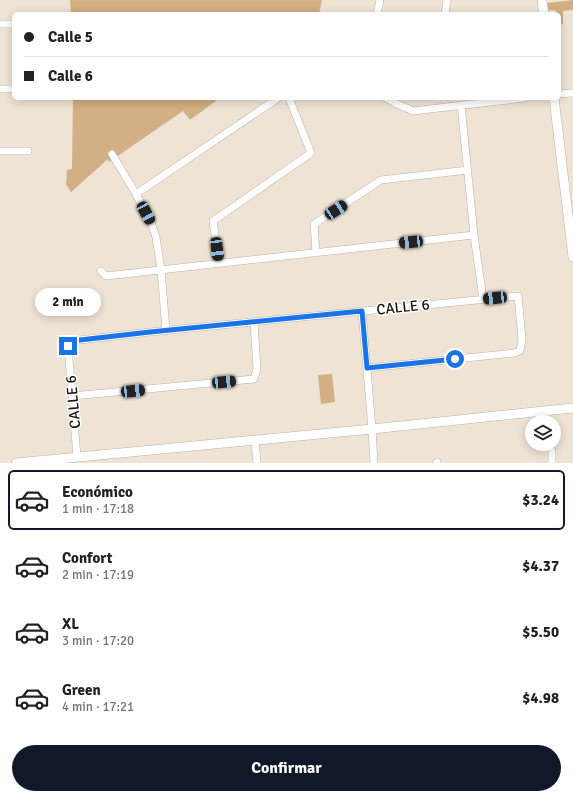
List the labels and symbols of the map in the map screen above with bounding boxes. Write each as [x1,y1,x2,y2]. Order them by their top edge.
car [323,198,349,222]
car [135,200,157,226]
car [398,235,424,249]
car [210,236,224,262]
callout: 2 min [35,288,101,316]
car [482,291,508,305]
street label: CALLE 6 [375,295,431,319]
route end [59,337,77,355]
route start [446,350,464,368]
street label: CALLE 6 [62,375,84,429]
car [212,375,236,389]
car [120,384,146,398]

